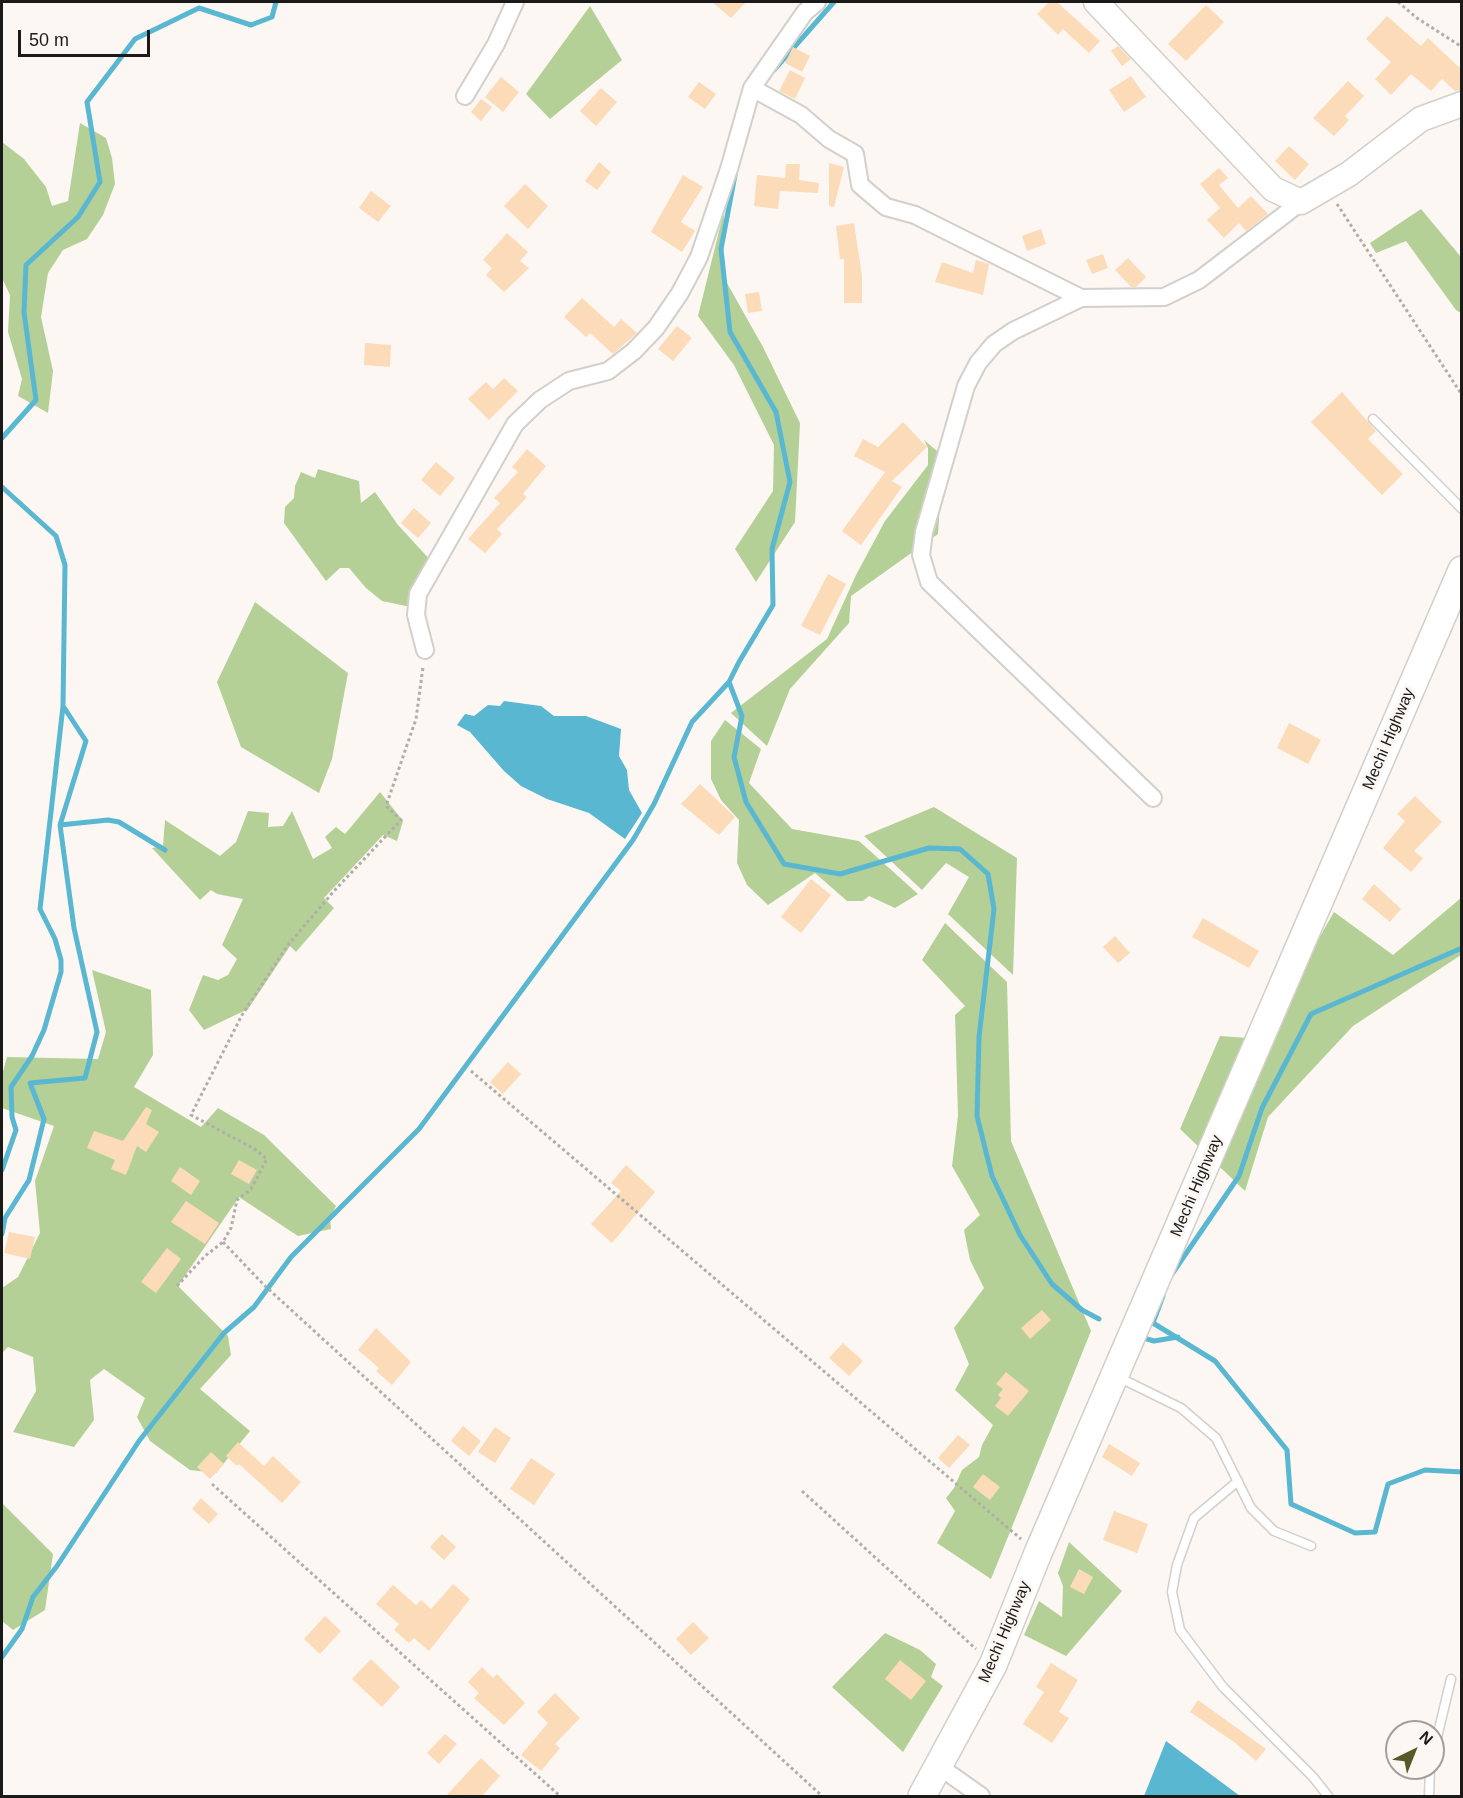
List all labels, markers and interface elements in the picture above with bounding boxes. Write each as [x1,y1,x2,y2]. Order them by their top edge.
scale bar [21,18,153,56]
text: 50 m [29,30,69,50]
street label: Mechi Highway [1359,685,1419,793]
street label: Mechi Highway [1167,1132,1227,1240]
street label: Mechi Highway [975,1578,1035,1686]
north arrow [1385,1720,1445,1780]
text: N [1416,1728,1436,1748]

